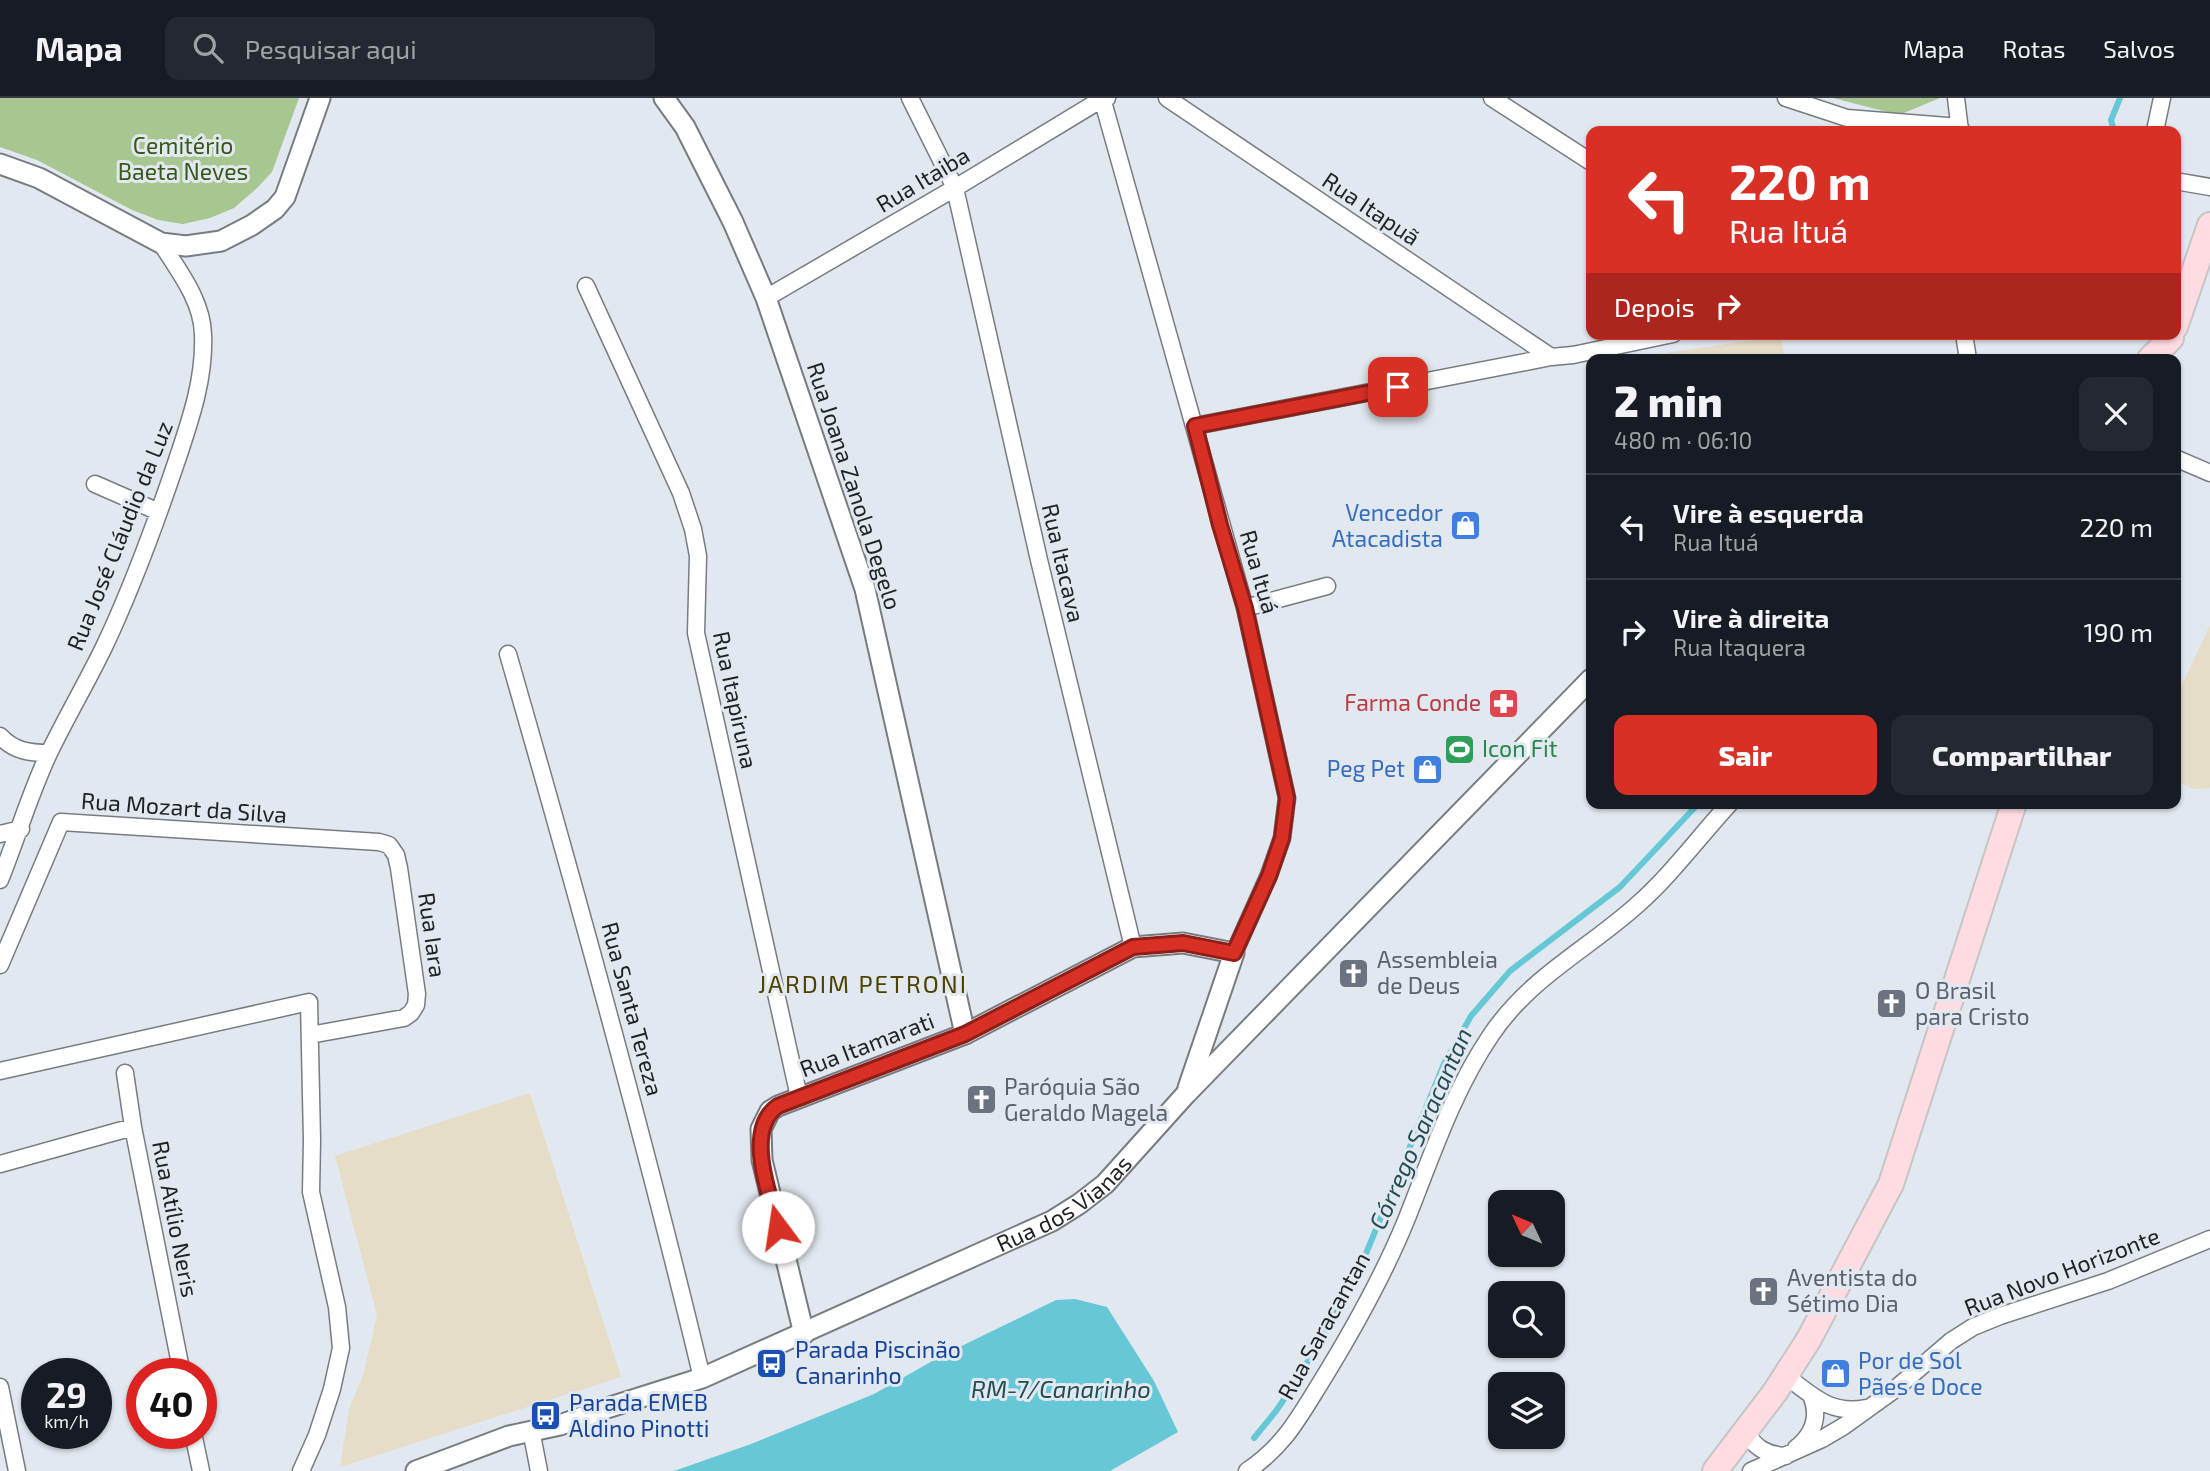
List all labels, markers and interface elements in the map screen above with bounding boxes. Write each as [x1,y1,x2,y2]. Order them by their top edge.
search box [165,17,655,80]
text: Mapa [35,28,123,68]
icon: search [189,29,227,67]
text: Pesquisar aqui [245,33,417,64]
text: Mapa [1903,34,1965,63]
text: Rotas [2003,34,2065,63]
text: Salvos [2103,34,2175,63]
park label: Cemitério Baeta Neves [118,131,248,185]
street label: Rua Itaiba [871,140,974,218]
text: 220 m [1729,151,1871,210]
icon: left [1614,154,1705,245]
street label: Rua Itapuã [1317,165,1426,251]
text: Rua Ituá [1729,211,1848,249]
icon: right [1709,287,1747,325]
text: Depois [1614,291,1695,322]
pin [1368,357,1428,417]
street label: Rua Joana Zanola Degelo [802,358,908,613]
icon: arrive [1379,368,1417,406]
text: 2 min [1614,375,1723,425]
button: close [2079,377,2153,451]
street label: Rua José Cláudio da Luz [60,417,178,654]
text: 480 m · 06:10 [1614,426,1752,454]
text: Vire à esquerda [1673,497,1864,528]
place label: Vencedor Atacadista [1332,498,1443,552]
street label: Rua Itacava [1037,501,1091,625]
icon: left [1614,508,1652,546]
shop icon: Vencedor Atacadista [1449,509,1483,543]
text: 220 m [2080,511,2153,542]
street label: Rua Ituá [1235,527,1285,617]
text: Rua Ituá [1673,528,1759,556]
text: Vire à direita [1673,602,1829,633]
icon: right [1614,613,1652,651]
text: 190 m [2084,616,2153,647]
street label: Rua Itapiruna [708,628,764,771]
text: Rua Itaquera [1673,633,1806,661]
pharmacy icon: Farma Conde [1487,686,1521,720]
place label: Farma Conde [1344,688,1481,716]
button: Sair [1614,715,1877,795]
button: Compartilhar [1891,715,2153,795]
sports icon: Icon Fit [1442,732,1476,766]
place label: Icon Fit [1482,734,1558,762]
shop icon: Peg Pet [1411,752,1445,786]
place label: Peg Pet [1327,754,1405,782]
street label: Rua Mozart da Silva [80,786,288,828]
street label: Rua Iara [413,891,453,979]
street label: Rua Santa Tereza [596,919,670,1099]
place label: Assembleia de Deus [1377,945,1498,999]
church icon: Assembleia de Deus [1337,956,1371,990]
district label: JARDIM PETRONI [758,969,968,998]
place label: O Brasil para Cristo [1915,976,2030,1030]
church icon: O Brasil para Cristo [1875,987,1909,1021]
street label: Rua Itamarati [796,1006,938,1083]
water label: Córrego Saracantan [1362,1023,1477,1234]
place label: Paróquia São Geraldo Magela [1004,1072,1168,1126]
church icon: Paróquia São Geraldo Magela [964,1083,998,1117]
street label: Rua Atílio Neris [147,1138,205,1300]
street label: Rua dos Vianas [991,1149,1137,1257]
position arrow [741,1190,815,1264]
north arrow [1488,1190,1564,1267]
map controls [1488,1190,1565,1449]
street label: Rua Novo Horizonte [1960,1221,2163,1321]
street label: Rua Saracantan [1271,1247,1375,1404]
place label: Aventista do Sétimo Dia [1787,1263,1918,1317]
church icon: Aventista do Sétimo Dia [1747,1274,1781,1308]
button: search [1488,1281,1565,1358]
place label: Parada Piscinão Canarinho [795,1335,961,1389]
bus stop icon: Parada Piscinão Canarinho [755,1346,789,1380]
place label: Por de Sol Pães e Doce [1858,1346,1983,1400]
shop icon: Por de Sol Pães e Doce [1818,1357,1852,1391]
speed limit sign: 40 [126,1358,217,1449]
button: layers [1488,1372,1565,1449]
text: 29 [46,1373,87,1415]
water label: RM-7/Canarinho [971,1374,1151,1403]
place label: Parada EMEB Aldino Pinotti [569,1388,709,1442]
bus stop icon: Parada EMEB Aldino Pinotti [529,1399,563,1433]
text: km/h [44,1410,89,1432]

